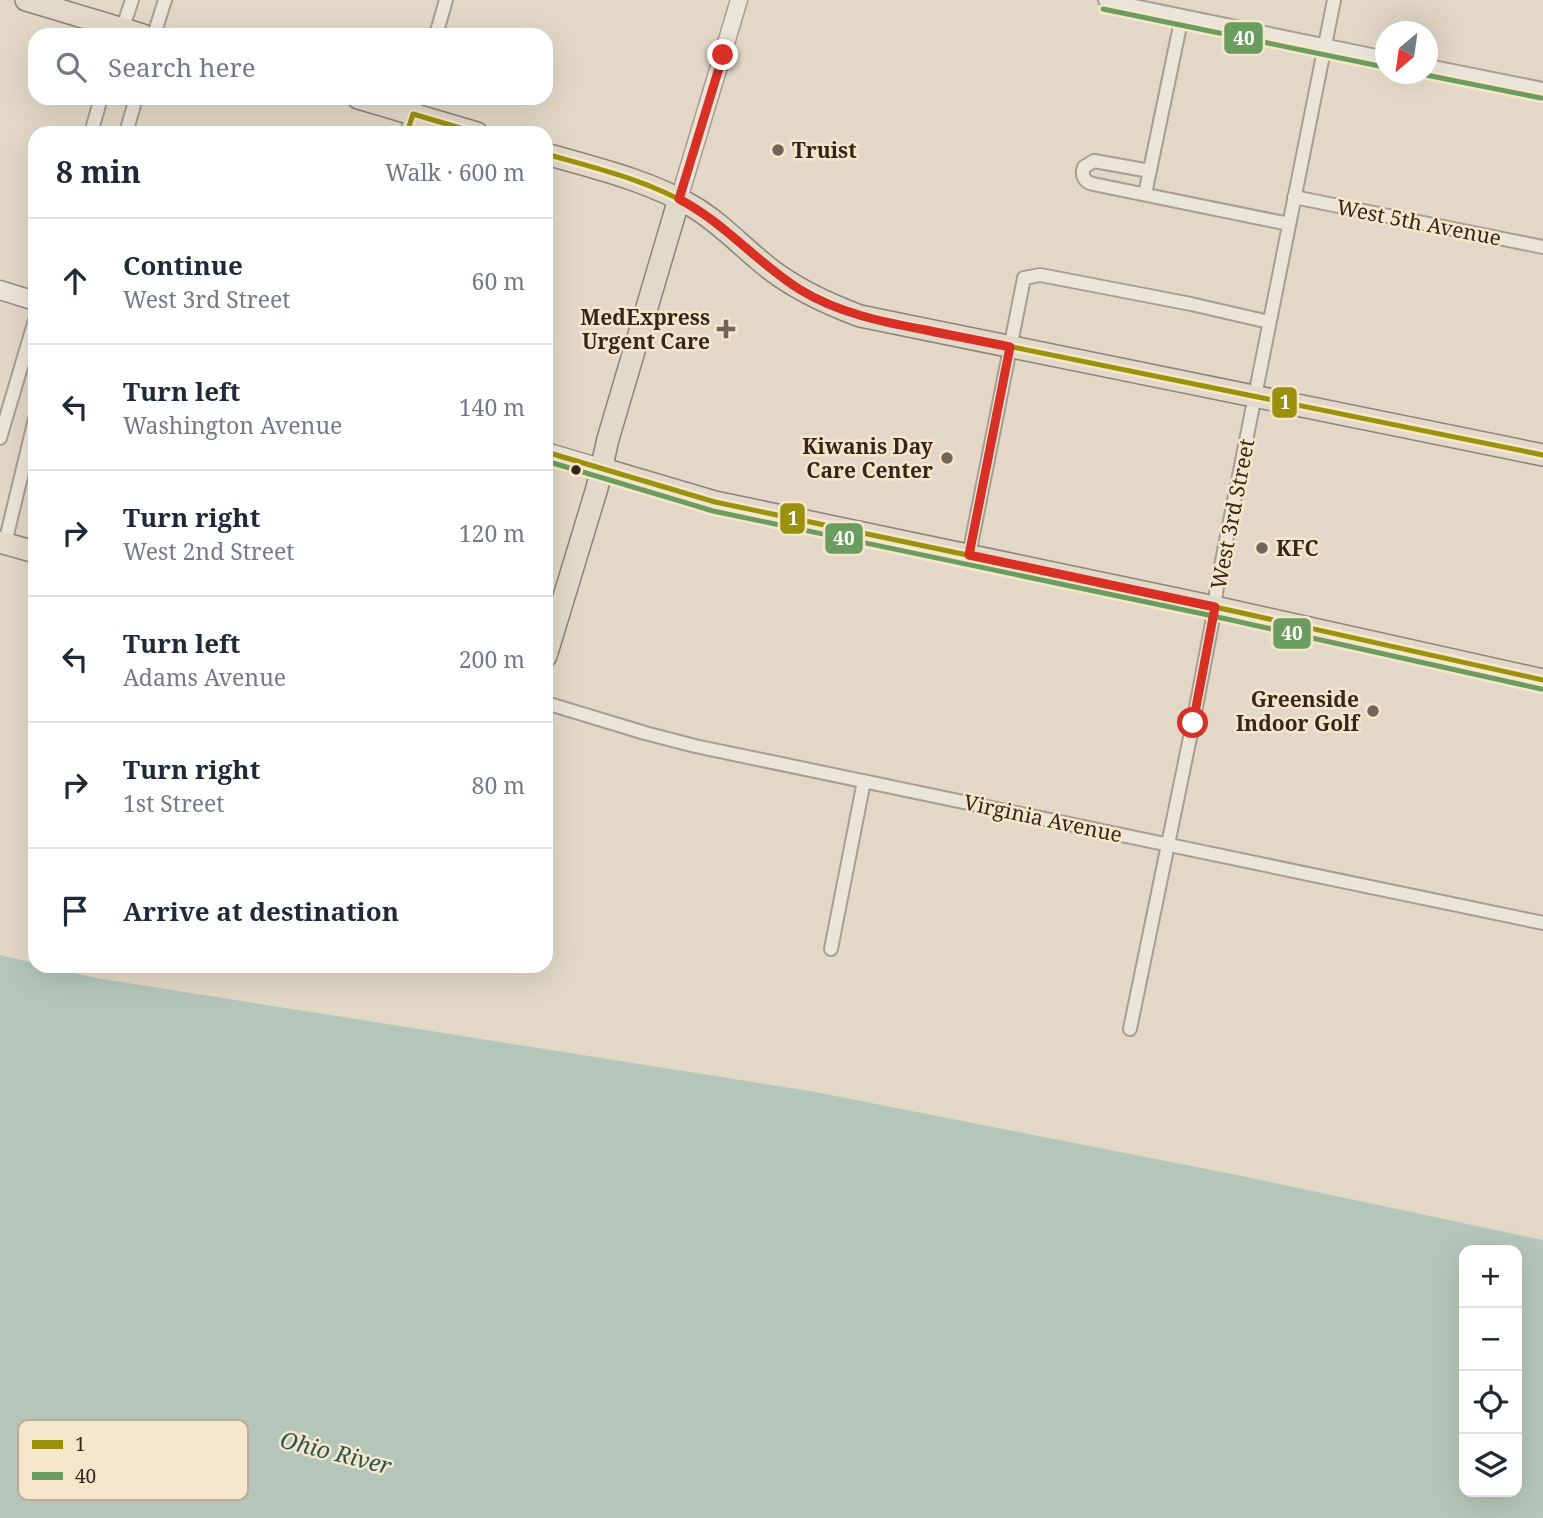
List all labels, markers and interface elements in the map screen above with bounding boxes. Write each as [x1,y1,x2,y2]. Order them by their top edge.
line badge: 40 [1223,21,1264,55]
north arrow [1375,21,1438,84]
text: 40 [1233,25,1255,51]
search box [28,28,553,105]
route end [707,39,738,70]
icon: search [52,48,90,86]
text: Search here [108,49,256,85]
place label: Truist [792,136,857,164]
marker: Truist [770,142,786,158]
text: 8 min [56,151,141,192]
text: Walk · 600 m [385,156,525,188]
street label: West 5th Avenue [1334,192,1504,252]
text: Continue [123,247,243,283]
icon: ahead [56,262,94,300]
text: 60 m [472,265,525,297]
text: West 3rd Street [123,283,290,315]
place label: MedExpress Urgent Care [580,303,710,355]
marker: MedExpress Urgent Care [716,319,736,339]
text: Turn left [123,373,240,409]
line badge: 1 [1271,386,1298,419]
icon: left [56,388,94,426]
text: 1 [1280,389,1290,415]
text: 140 m [459,391,525,423]
text: Washington Avenue [123,409,342,441]
place label: Kiwanis Day Care Center [802,432,934,484]
street label: West 3rd Street [1204,436,1260,592]
marker: Kiwanis Day Care Center [939,450,955,466]
unlabelled marker [569,463,583,477]
text: Turn right [123,499,260,535]
line badge: 1 [779,502,806,535]
text: 1 [788,505,798,531]
icon: right [56,514,94,552]
text: 120 m [459,517,525,549]
line badge: 40 [824,522,864,555]
text: 40 [833,525,855,551]
place label: KFC [1276,534,1319,562]
text: West 2nd Street [123,535,294,567]
marker: KFC [1254,540,1270,556]
line badge: 40 [1272,617,1312,650]
text: 40 [1281,620,1303,646]
text: Turn left [123,625,240,661]
icon: left [56,640,94,678]
text: 200 m [459,643,525,675]
text: Adams Avenue [123,661,286,693]
place label: Greenside Indoor Golf [1236,685,1361,737]
marker: Greenside Indoor Golf [1365,703,1381,719]
route start [1177,707,1208,738]
text: Turn right [123,751,260,787]
icon: right [56,766,94,804]
text: 80 m [472,769,525,801]
text: 1st Street [123,787,224,819]
street label: Virginia Avenue [961,788,1125,848]
icon: arrive [56,892,94,930]
text: Arrive at destination [123,893,399,929]
map controls [1459,1245,1522,1497]
button: + [1459,1245,1522,1308]
button: − [1459,1308,1522,1371]
button: locate [1459,1371,1522,1434]
legend [18,1420,248,1500]
water label: Ohio River [277,1423,395,1481]
text: 1 [75,1431,86,1457]
button: layers [1459,1434,1522,1497]
text: 40 [75,1463,96,1489]

